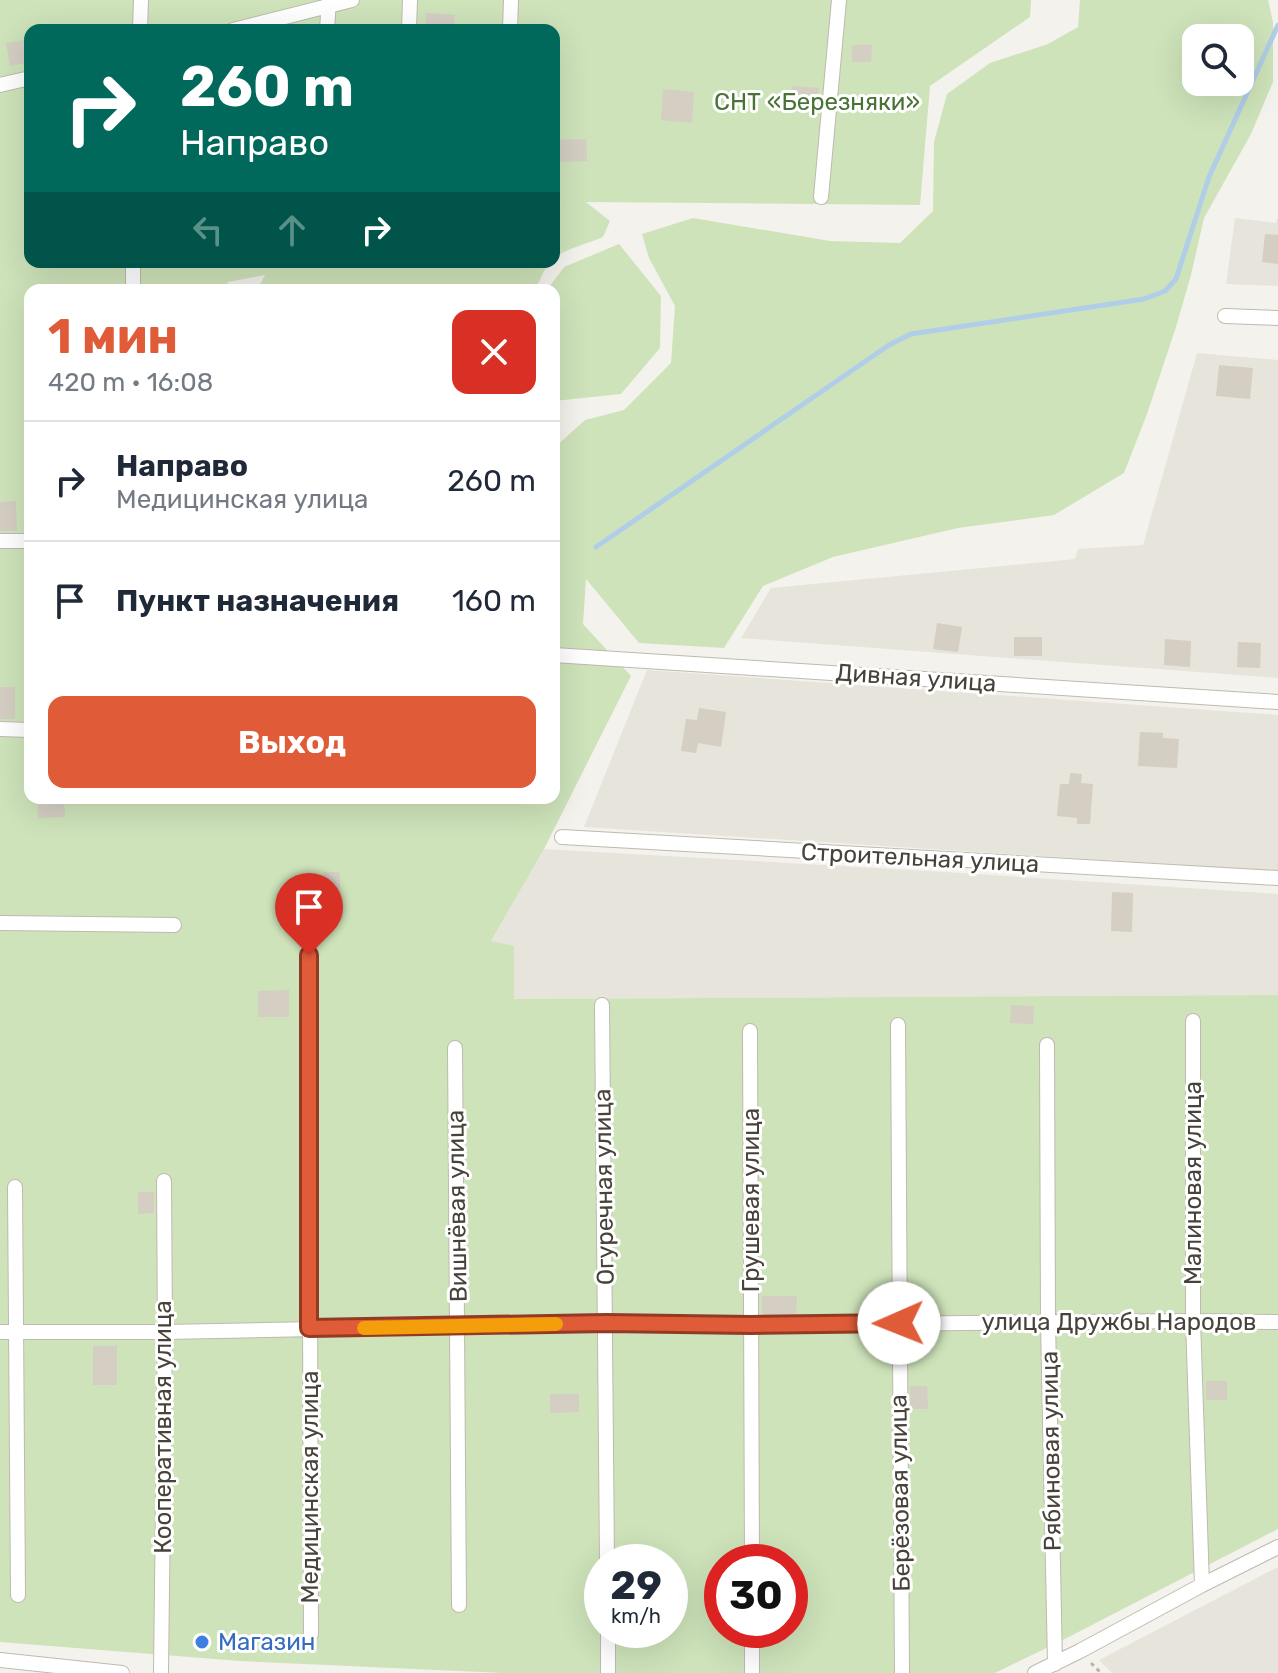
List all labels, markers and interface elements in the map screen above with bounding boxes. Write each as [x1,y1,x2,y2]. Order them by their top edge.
map controls [1182,24,1254,96]
button: search [1182,24,1254,96]
text: 260 m [180,54,354,120]
icon: right [48,56,152,160]
park label: СНТ «Березняки» [714,88,920,116]
text: Направо [180,121,329,164]
icon: left [186,208,230,252]
icon: ahead [270,208,314,252]
icon: right [354,208,398,252]
text: 1 мин [48,308,178,365]
button: close [452,310,536,394]
text: 420 m · 16:08 [48,367,213,398]
text: Направо [116,448,248,484]
icon: right [48,459,92,503]
text: 260 m [447,463,536,499]
text: Медицинская улица [116,484,368,515]
icon: arrive [48,579,92,623]
text: Пункт назначения [116,583,399,619]
text: 160 m [452,583,536,619]
street label: Дивная улица [835,658,997,698]
button: Выход [48,696,536,788]
street label: Строительная улица [800,838,1040,878]
pin [275,873,343,955]
icon: arrive [287,885,331,929]
street label: Малиновая улица [1179,1081,1207,1285]
street label: Огуречная улица [588,1089,620,1285]
street label: Грушевая улица [737,1108,765,1292]
street label: Вишнёвая улица [441,1110,473,1302]
position arrow [857,1281,941,1365]
street label: Кооперативная улица [149,1300,177,1554]
street label: улица Дружбы Народов [982,1308,1256,1336]
street label: Рябиновая улица [1035,1351,1067,1551]
street label: Медицинская улица [296,1371,324,1603]
street label: Берёзовая улица [884,1394,916,1592]
speed limit sign: 30 [704,1544,808,1648]
text: 29 [610,1562,662,1609]
text: km/h [611,1604,661,1628]
place label: Магазин [218,1628,315,1656]
marker: Магазин [193,1633,211,1651]

